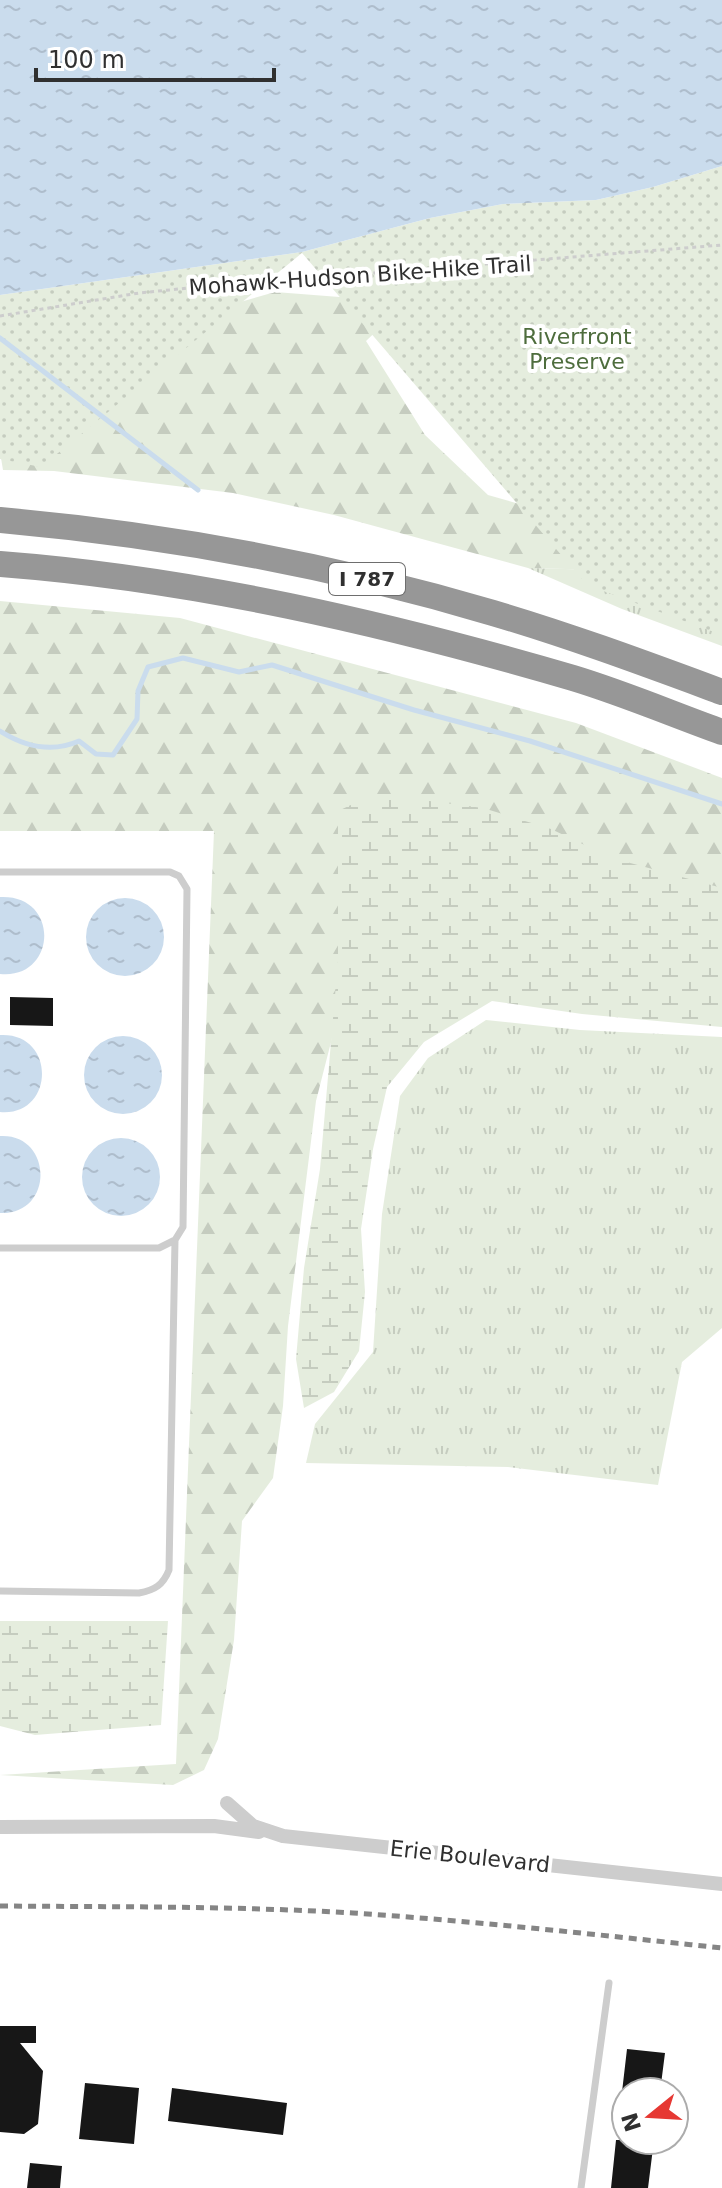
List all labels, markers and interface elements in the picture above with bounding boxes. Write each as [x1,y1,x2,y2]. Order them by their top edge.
scale bar [36,32,274,82]
text: 100 m [48,46,125,74]
street label: Mohawk-Hudson Bike-Hike Trail [188,251,532,300]
park label: Riverfront Preserve [522,324,632,374]
road number: I 787 [329,563,405,595]
street label: Erie Boulevard [389,1836,551,1877]
north arrow [610,2076,690,2156]
text: N [617,2109,646,2135]

